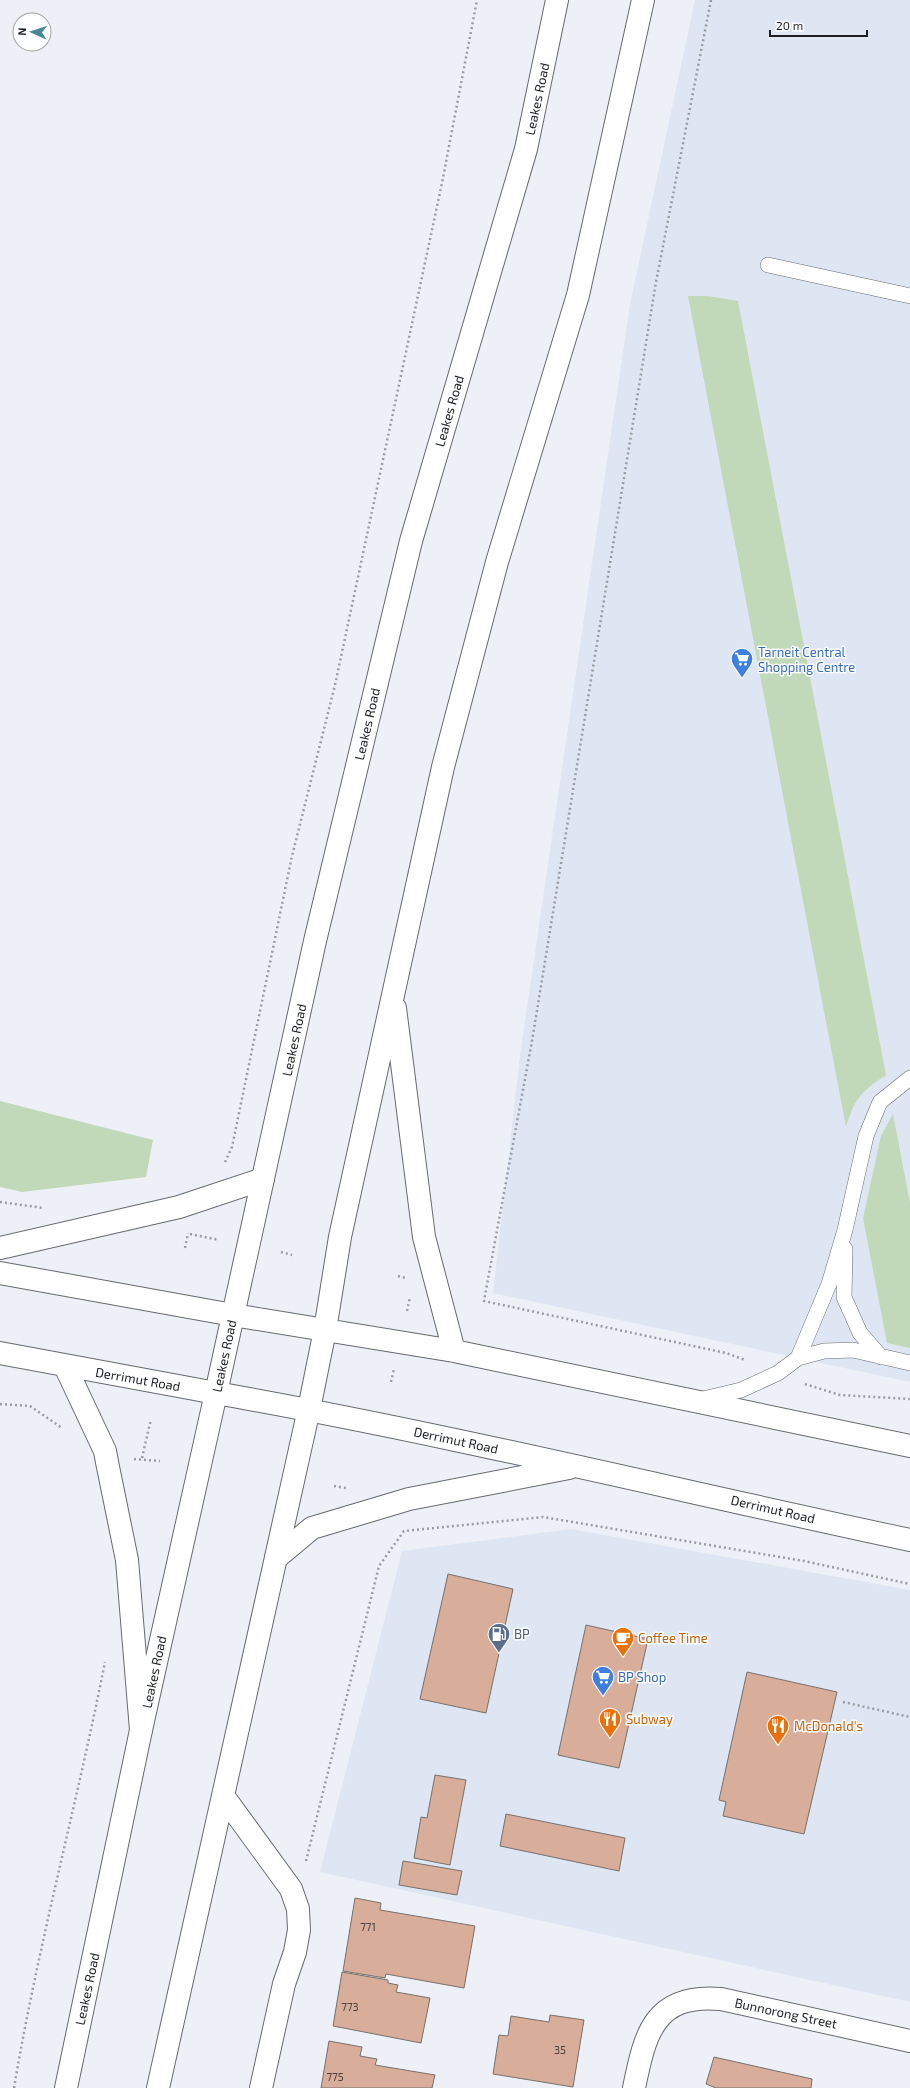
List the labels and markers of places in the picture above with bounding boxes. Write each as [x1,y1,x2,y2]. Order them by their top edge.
place label: Tarneit Central Shopping Centre [758,644,855,675]
supermarket icon: Tarneit Central Shopping Centre [729,646,755,679]
fuel station icon: BP [486,1621,512,1654]
cafe icon: Coffee Time [610,1625,636,1658]
place label: BP [514,1626,530,1642]
place label: Coffee Time [638,1630,708,1646]
supermarket icon: BP Shop [590,1664,616,1697]
place label: BP Shop [618,1669,666,1685]
restaurant icon: Subway [597,1706,623,1739]
place label: Subway [626,1711,673,1727]
restaurant icon: McDonald's [765,1713,791,1746]
place label: McDonald's [794,1718,863,1734]

